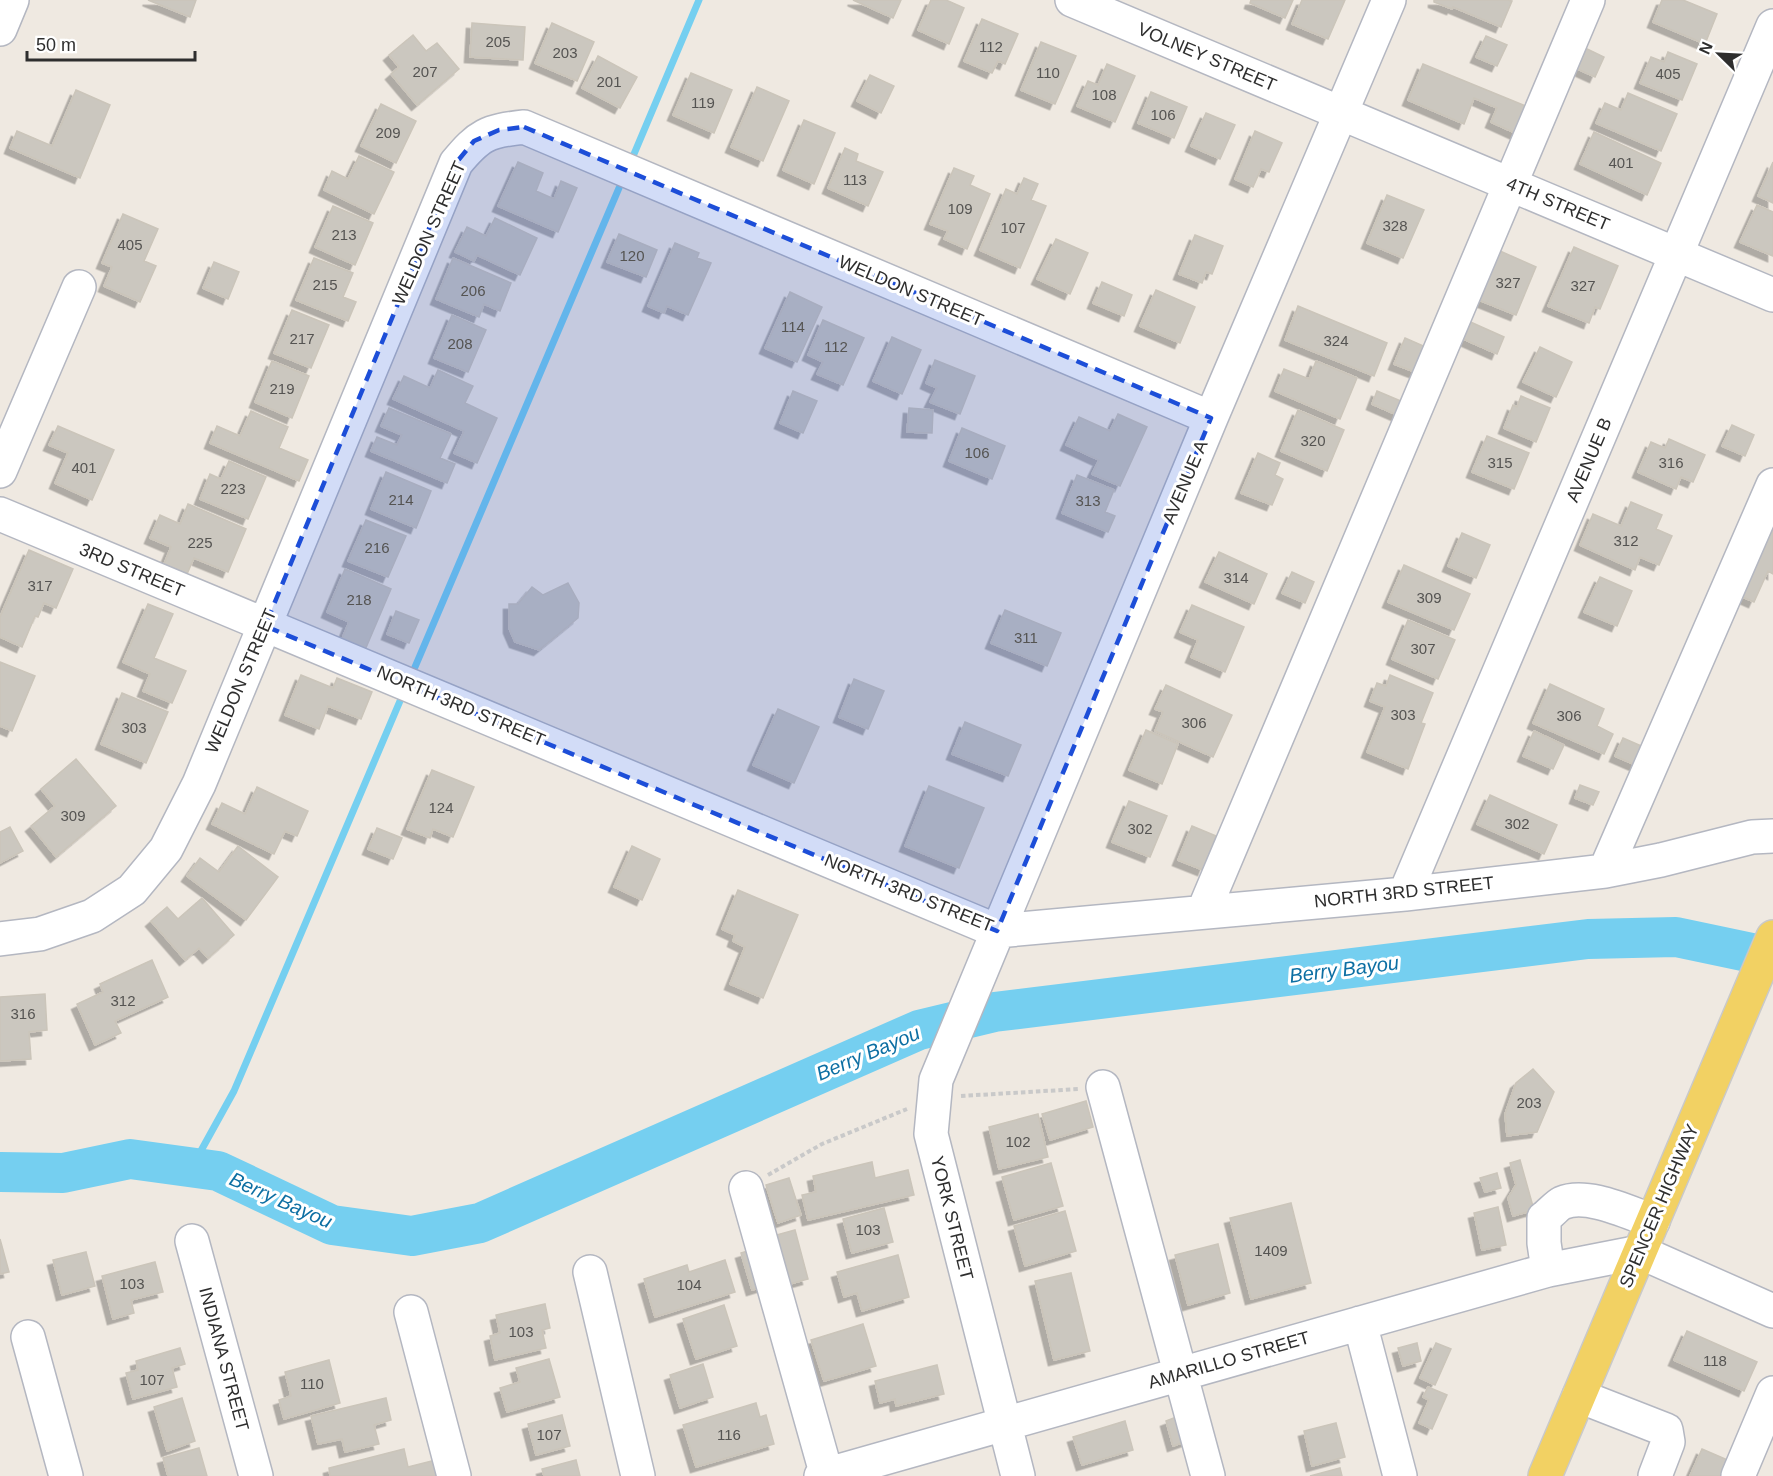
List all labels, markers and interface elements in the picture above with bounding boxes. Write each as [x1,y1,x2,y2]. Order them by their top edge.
street label: VOLNEY STREET [1135,19,1279,95]
scale bar [27,24,195,62]
north arrow [1689,24,1749,84]
house number: 205 [485,33,511,50]
text: 50 m [36,35,76,55]
house number: 112 [979,38,1003,55]
text: N [1696,39,1716,57]
house number: 203 [552,44,578,61]
house number: 207 [412,63,438,80]
house number: 110 [1036,64,1060,81]
house number: 405 [1655,65,1681,82]
house number: 201 [596,73,622,90]
house number: 108 [1091,86,1117,103]
house number: 119 [691,94,715,111]
house number: 106 [1150,106,1176,123]
house number: 209 [375,124,401,141]
house number: 401 [1608,154,1634,171]
street label: WELDON STREET [388,158,470,308]
house number: 113 [843,171,867,188]
street label: 4TH STREET [1503,173,1613,235]
house number: 109 [947,200,973,217]
house number: 328 [1382,217,1408,234]
house number: 107 [1000,219,1026,236]
house number: 213 [331,226,357,243]
house number: 405 [117,236,143,253]
house number: 120 [619,247,645,264]
street label: WELDON STREET [836,252,986,330]
house number: 327 [1495,274,1521,291]
house number: 215 [312,276,338,293]
house number: 327 [1570,277,1596,294]
house number: 206 [460,282,486,299]
house number: 114 [781,318,805,335]
house number: 217 [289,330,315,347]
house number: 324 [1323,332,1349,349]
house number: 208 [447,335,473,352]
house number: 112 [824,338,848,355]
house number: 219 [269,380,295,397]
street label: AVENUE B [1562,415,1616,505]
house number: 320 [1300,432,1326,449]
street label: AVENUE A [1158,437,1212,527]
house number: 106 [964,444,990,461]
house number: 315 [1487,454,1513,471]
house number: 316 [1658,454,1684,471]
house number: 401 [71,459,97,476]
house number: 223 [220,480,246,497]
house number: 214 [388,491,414,508]
house number: 313 [1075,492,1101,509]
house number: 312 [1613,532,1639,549]
house number: 225 [187,534,213,551]
street label: 3RD STREET [77,539,187,601]
house number: 216 [364,539,390,556]
house number: 314 [1223,569,1249,586]
house number: 317 [27,577,53,594]
house number: 309 [1416,589,1442,606]
house number: 218 [346,591,372,608]
street label: WELDON STREET [202,606,280,756]
house number: 311 [1014,629,1038,646]
house number: 307 [1410,640,1436,657]
street label: NORTH 3RD STREET [374,661,548,751]
house number: 303 [1390,706,1416,723]
house number: 306 [1556,707,1582,724]
house number: 306 [1181,714,1207,731]
house number: 303 [121,719,147,736]
house number: 124 [428,799,454,816]
house number: 309 [60,807,86,824]
house number: 302 [1504,815,1530,832]
house number: 302 [1127,820,1153,837]
street label: NORTH 3RD STREET [821,850,997,936]
street label: NORTH 3RD STREET [1313,873,1495,911]
water label: Berry Bayou [1288,951,1400,987]
house number: 312 [110,992,136,1009]
house number: 316 [10,1005,36,1022]
water label: Berry Bayou [813,1021,923,1085]
house number: 203 [1516,1094,1542,1111]
street label: SPENCER HIGHWAY [1615,1121,1703,1291]
house number: 102 [1005,1133,1031,1150]
street label: YORK STREET [927,1154,977,1282]
water label: Berry Bayou [226,1168,336,1232]
house number: 103 [855,1221,881,1238]
house number: 1409 [1254,1242,1288,1259]
house number: 103 [119,1275,145,1292]
house number: 104 [676,1276,702,1293]
street label: INDIANA STREET [195,1285,253,1433]
house number: 103 [508,1323,534,1340]
street label: AMARILLO STREET [1146,1327,1312,1393]
house number: 118 [1703,1352,1727,1369]
house number: 107 [139,1371,165,1388]
house number: 110 [300,1375,324,1392]
house number: 107 [536,1426,562,1443]
house number: 116 [717,1426,741,1443]

